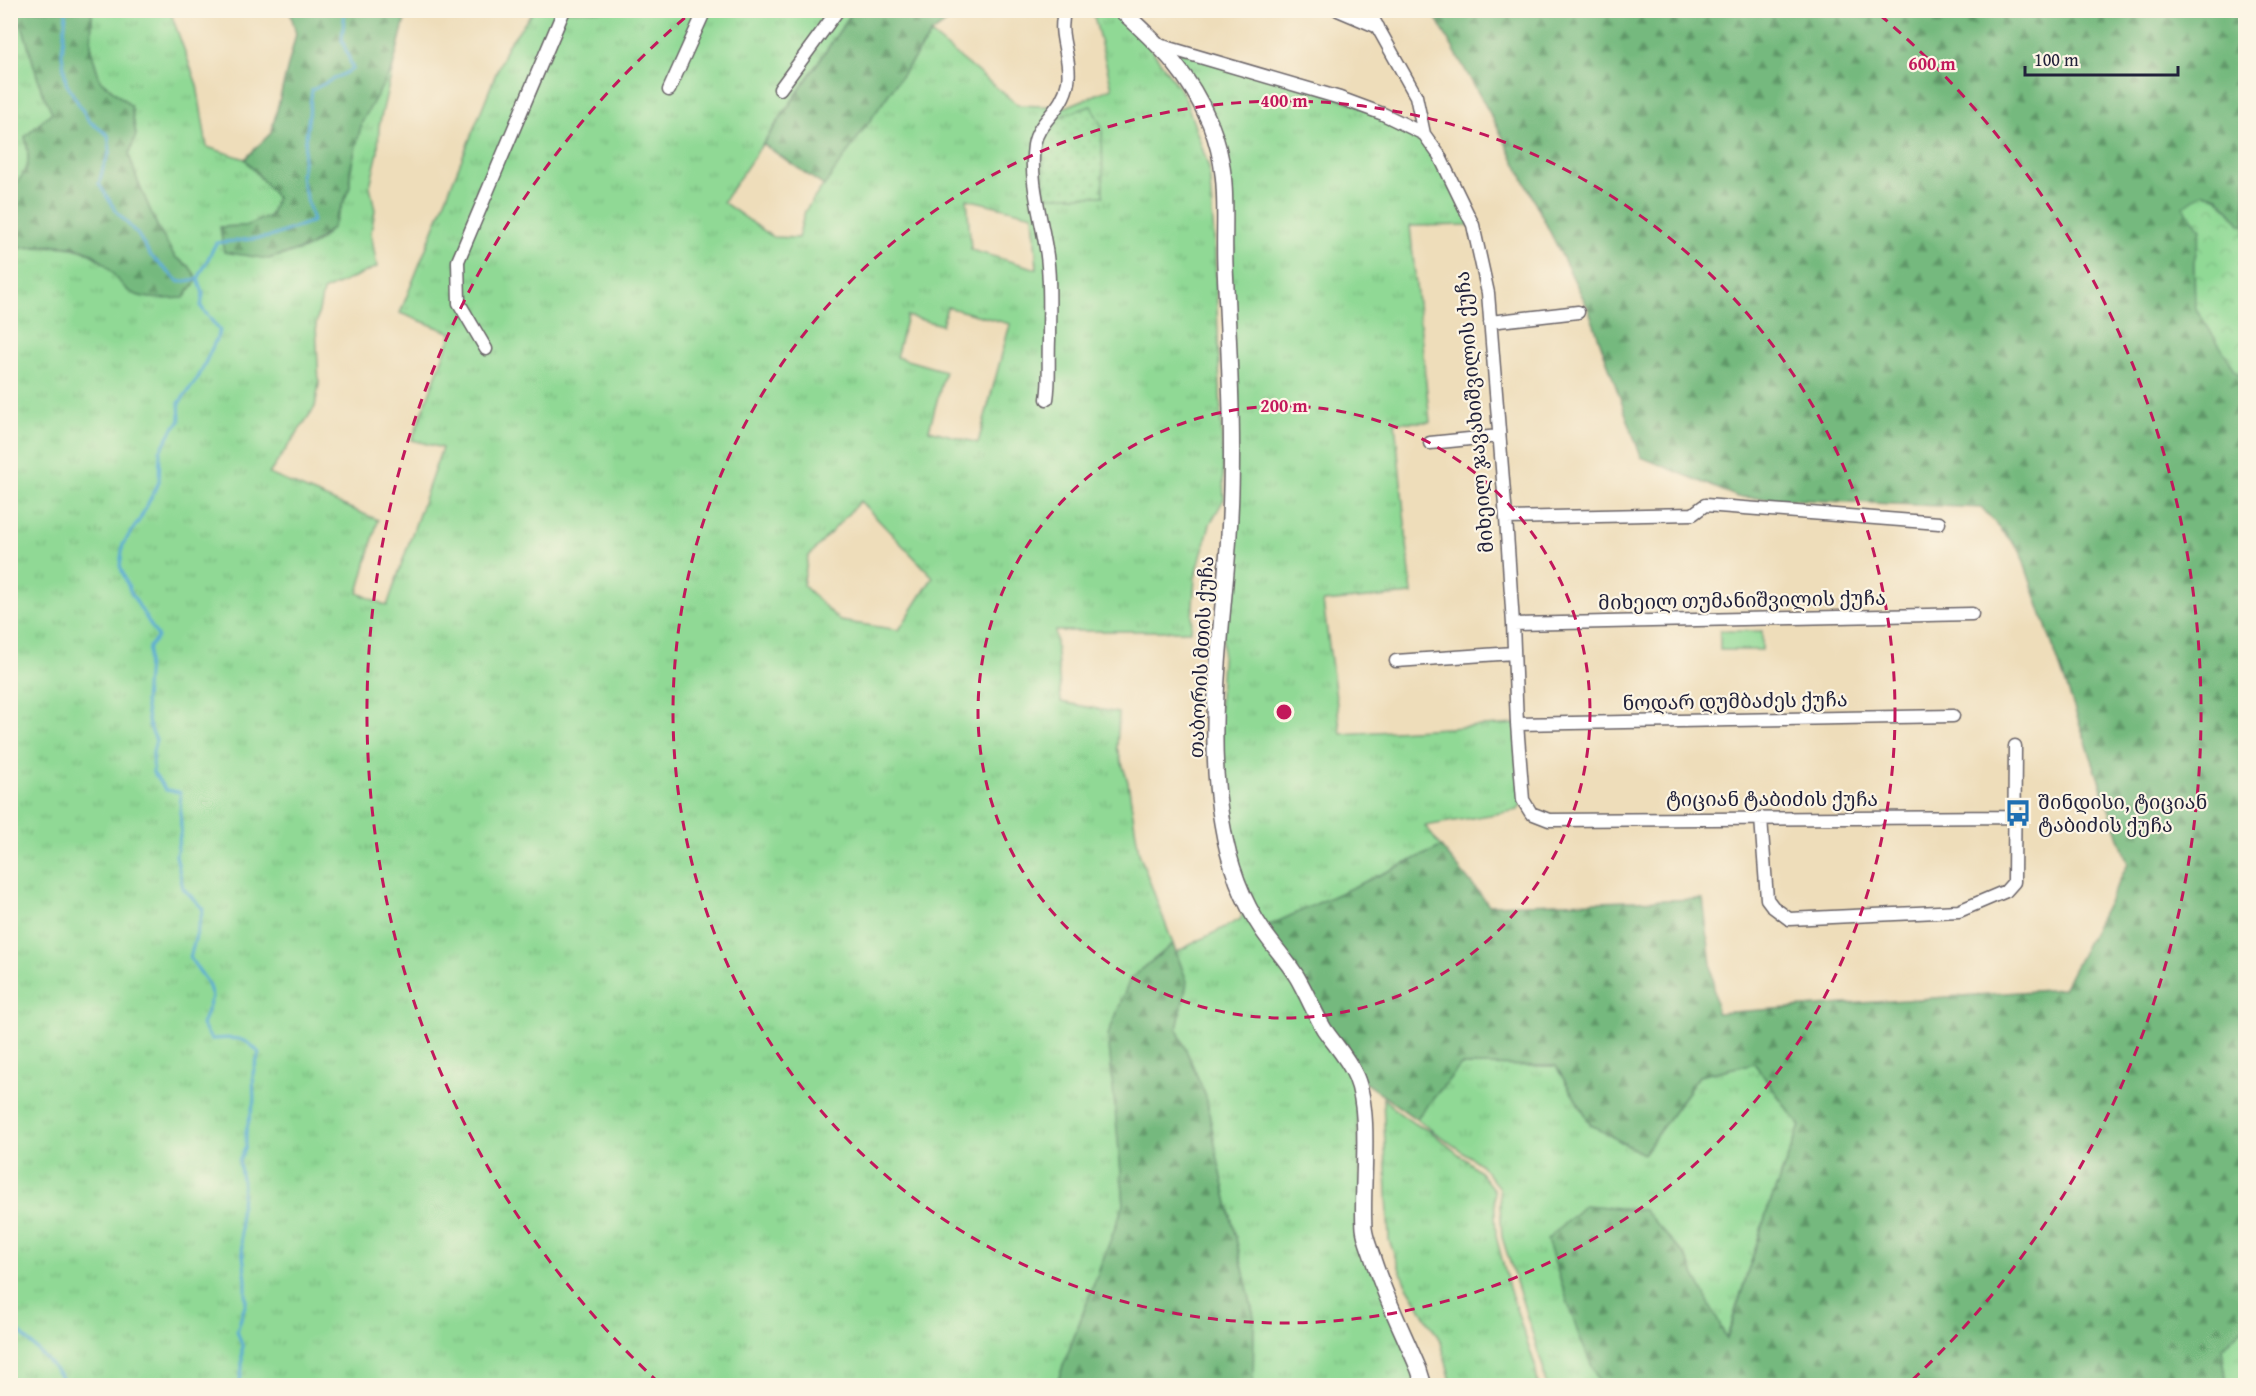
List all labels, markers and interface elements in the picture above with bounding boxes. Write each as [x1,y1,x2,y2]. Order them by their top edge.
scale bar [2025,39,2178,77]
text: 100 m [2034,46,2079,73]
text: 600 m [1908,50,1956,77]
text: 400 m [1260,87,1308,114]
street label: მიხეილ ჯავახიშვილის ქუჩა [1447,270,1500,554]
text: 200 m [1260,392,1308,419]
street label: თაბორის მთის ქუჩა [1181,555,1220,759]
street label: მიხეილ თუმანიშვილის ქუჩა [1598,582,1886,617]
street label: ნოდარ დუმბაძეს ქუჩა [1622,684,1848,717]
centre of rings [1274,702,1294,722]
street label: ტიციან ტაბიძის ქუჩა [1666,784,1878,813]
place label: შინდისი, ტიციან ტაბიძის ქუჩა [2038,787,2207,839]
bus stop icon: შინდისი, ტიციან ტაბიძის ქუჩა [2003,798,2033,828]

